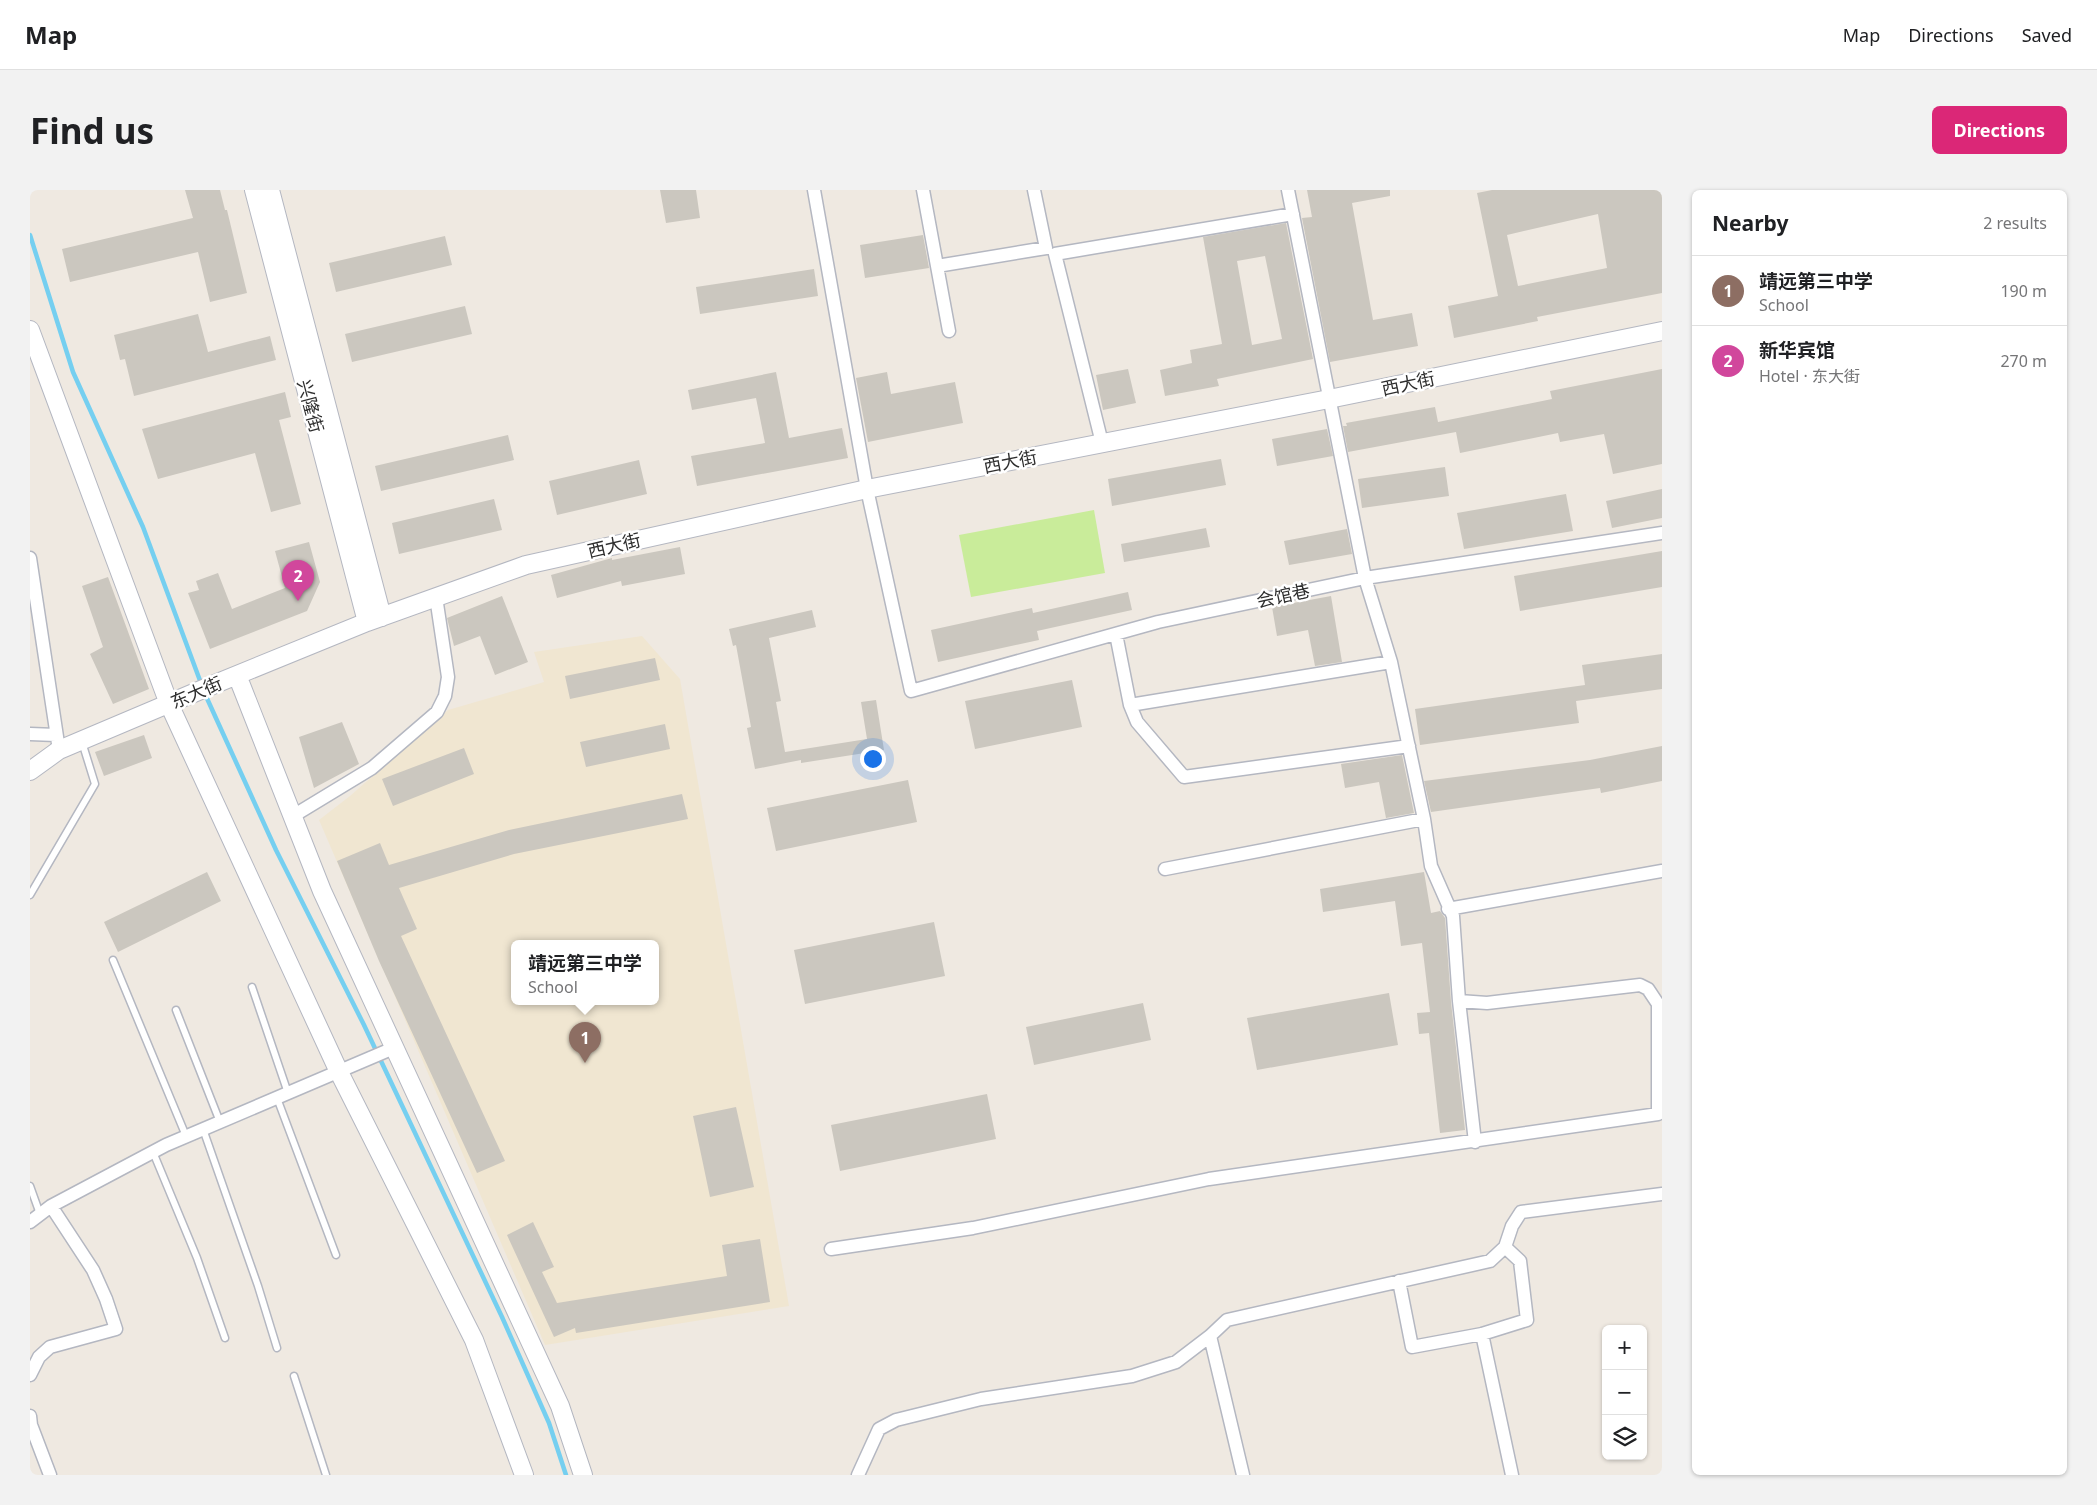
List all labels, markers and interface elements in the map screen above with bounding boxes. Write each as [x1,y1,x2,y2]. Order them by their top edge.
text: Map [25,18,77,51]
text: Map [1843,23,1880,47]
text: Directions [1908,23,1994,47]
text: Saved [2022,23,2072,47]
button: Directions [1932,106,2067,154]
text: Find us [30,107,154,154]
text: Nearby [1712,209,1788,237]
text: 2 results [1983,212,2047,234]
text: 靖远第三中学 [1759,268,1873,294]
text: 1 [1723,280,1733,302]
text: 190 m [2000,280,2047,302]
text: School [1759,294,1809,316]
text: 新华宾馆 [1759,337,1835,363]
text: 2 [1723,350,1733,372]
text: 270 m [2000,350,2047,372]
text: Hotel · 东大街 [1759,365,1860,387]
street label: 西大街 [1379,366,1437,400]
street label: 兴隆街 [292,377,330,435]
street label: 西大街 [981,444,1039,478]
street label: 西大街 [585,527,643,563]
pin: 2 [282,560,314,601]
street label: 会馆巷 [1254,578,1312,612]
street label: 东大街 [166,670,226,714]
your location [860,746,886,772]
popup [511,940,659,1005]
text: 靖远第三中学 [528,950,642,976]
text: School [528,976,578,998]
pin: 1 [569,1022,601,1063]
map controls [1602,1325,1647,1460]
button: + [1602,1325,1647,1370]
button: − [1602,1370,1647,1415]
button: layers [1602,1415,1647,1460]

